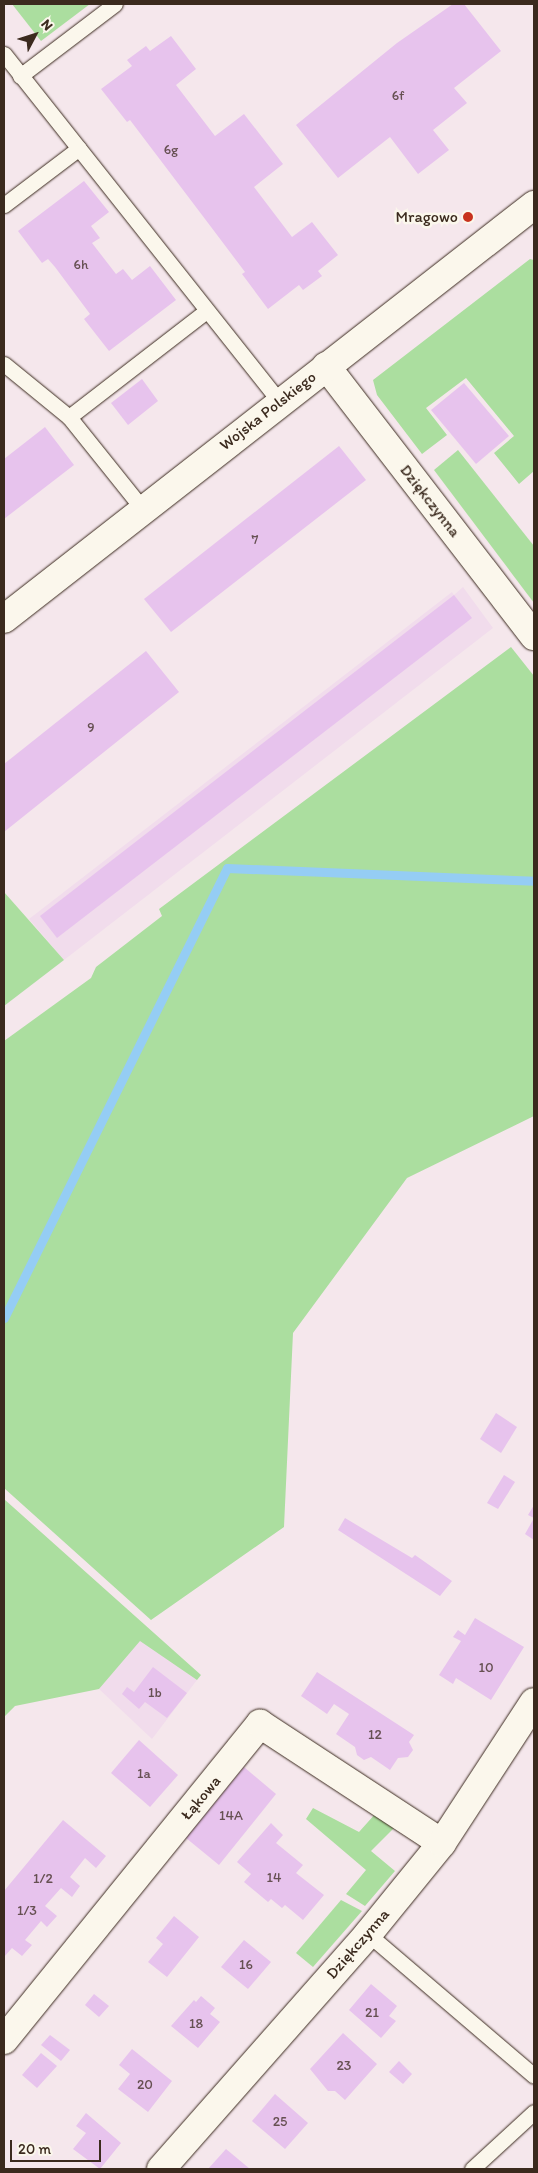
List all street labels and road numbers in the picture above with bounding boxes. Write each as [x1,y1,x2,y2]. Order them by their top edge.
street label: Wojska Polskiego [216,367,320,455]
street label: Dziękczynna [396,461,464,541]
street label: Łąkowa [177,1772,225,1824]
street label: Dziękczynna [322,1905,394,1983]

